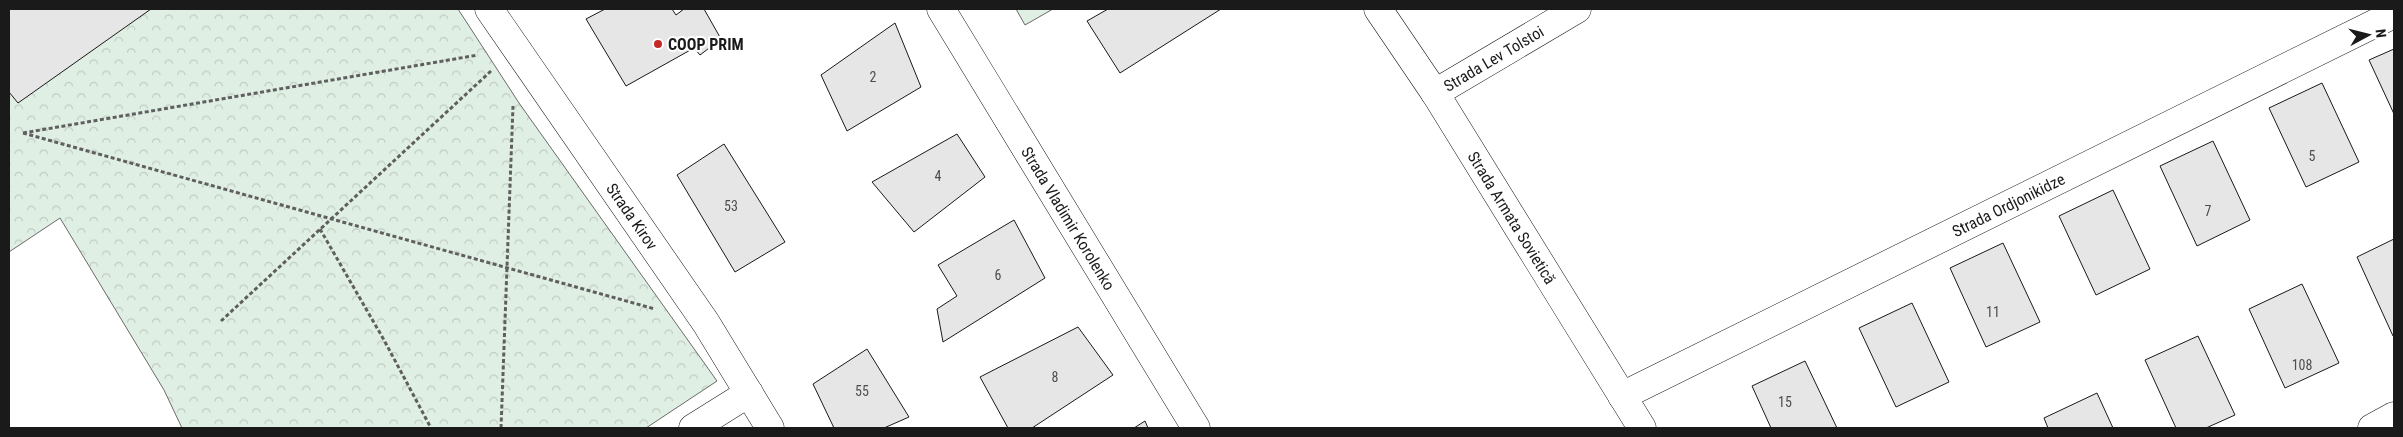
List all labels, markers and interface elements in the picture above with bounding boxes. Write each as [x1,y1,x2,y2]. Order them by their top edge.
north arrow [2343,10,2393,60]
street label: Strada Lev Tolstoi [1440,22,1547,96]
text: N [2372,28,2389,39]
place label: COOP PRIM [668,35,744,54]
marker: COOP PRIM [652,38,664,50]
house number: 2 [870,69,877,85]
street label: Strada Vladimir Korolenko [1017,143,1119,294]
street label: Strada Armata Sovietică [1464,148,1560,288]
house number: 5 [2309,148,2316,164]
house number: 4 [935,168,942,184]
street label: Strada Ordjonikidze [1949,169,2068,241]
street label: Strada Kirov [602,180,661,254]
house number: 53 [724,198,738,214]
house number: 7 [2205,203,2212,219]
house number: 6 [995,267,1002,283]
house number: 11 [1986,304,2000,320]
house number: 108 [2292,357,2312,373]
house number: 8 [1052,369,1059,385]
house number: 55 [855,383,869,399]
house number: 15 [1778,394,1792,410]

